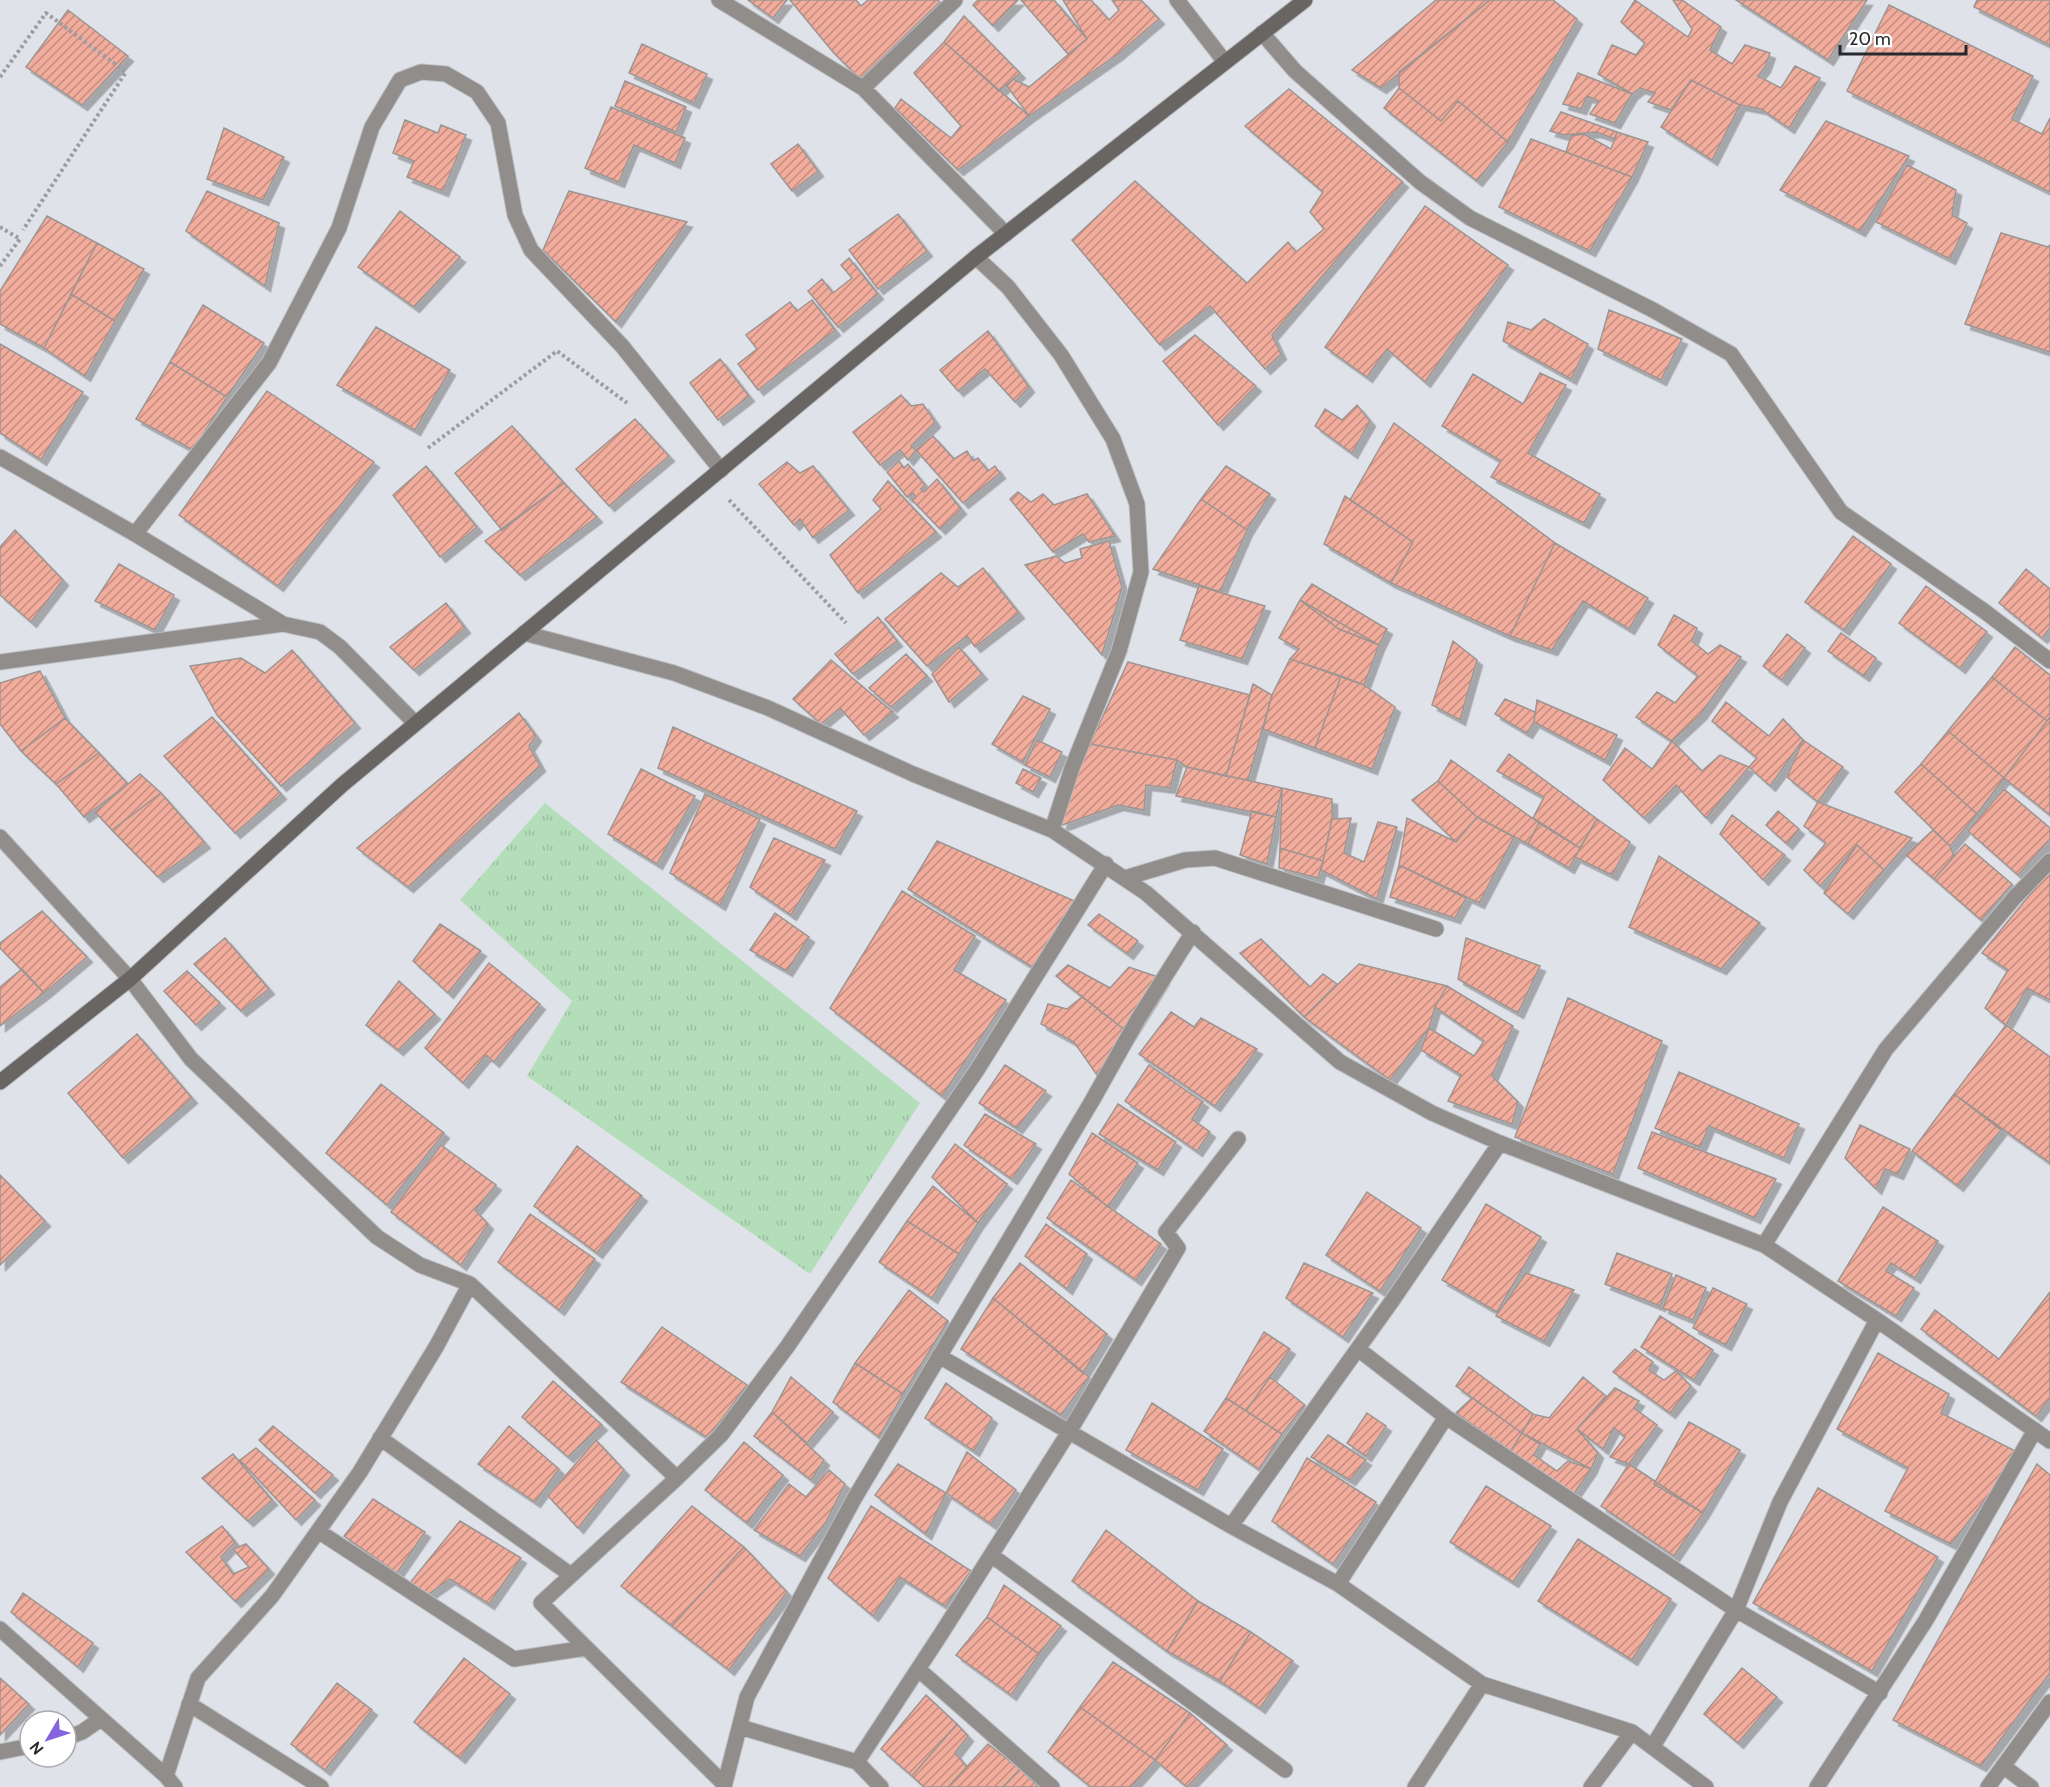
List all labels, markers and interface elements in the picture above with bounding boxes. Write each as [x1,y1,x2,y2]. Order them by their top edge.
scale bar [1840,18,1966,56]
text: 20 m [1849,28,1891,50]
north arrow [18,1709,78,1769]
text: N [26,1738,48,1758]

